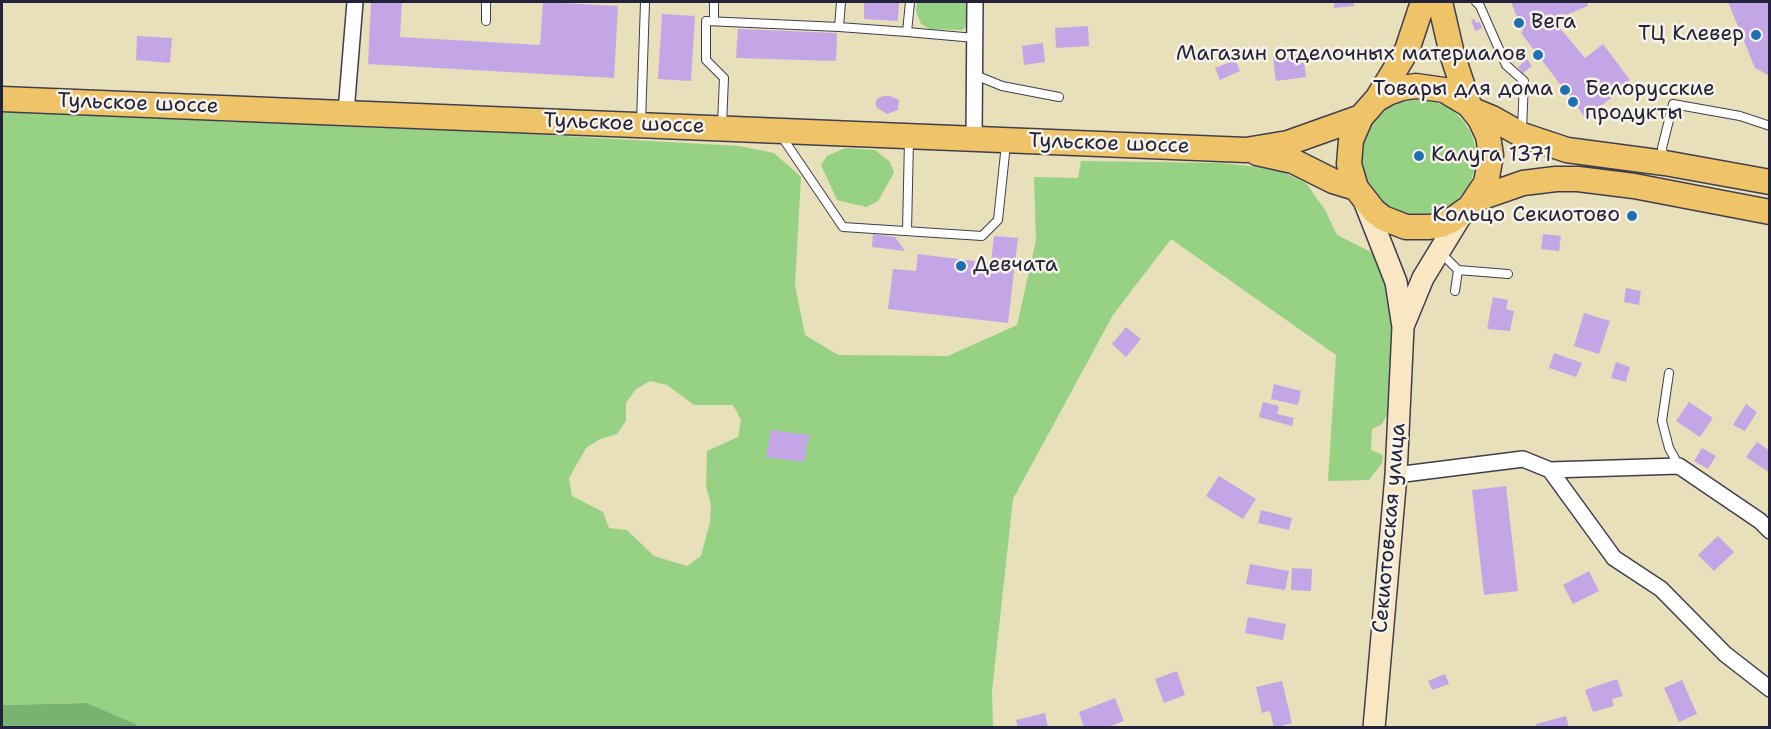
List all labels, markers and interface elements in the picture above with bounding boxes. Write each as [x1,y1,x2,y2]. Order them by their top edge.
place label: Вега [1531,10,1576,36]
marker: Вега [1512,16,1526,30]
place label: ТЦ Клевер [1638,22,1744,48]
marker: ТЦ Клевер [1749,28,1763,42]
place label: Магазин отделочных материалов [1176,42,1526,68]
marker: Магазин отделочных материалов [1531,48,1545,62]
place label: Товары для дома [1373,77,1553,103]
place label: Белорусские продукты [1585,77,1715,127]
marker: Товары для дома [1558,83,1572,97]
street label: Тульское шоссе [57,89,219,119]
marker: Белорусские продукты [1566,95,1580,109]
street label: Тульское шоссе [543,109,705,139]
street label: Тульское шоссе [1028,129,1190,159]
place label: Калуга 1371 [1431,143,1552,169]
marker: Калуга 1371 [1412,149,1426,163]
place label: Кольцо Секиотово [1432,203,1620,229]
marker: Кольцо Секиотово [1625,209,1639,223]
place label: Девчата [973,253,1058,279]
marker: Девчата [954,259,968,273]
street label: Секиотовская улица [1368,422,1412,634]

